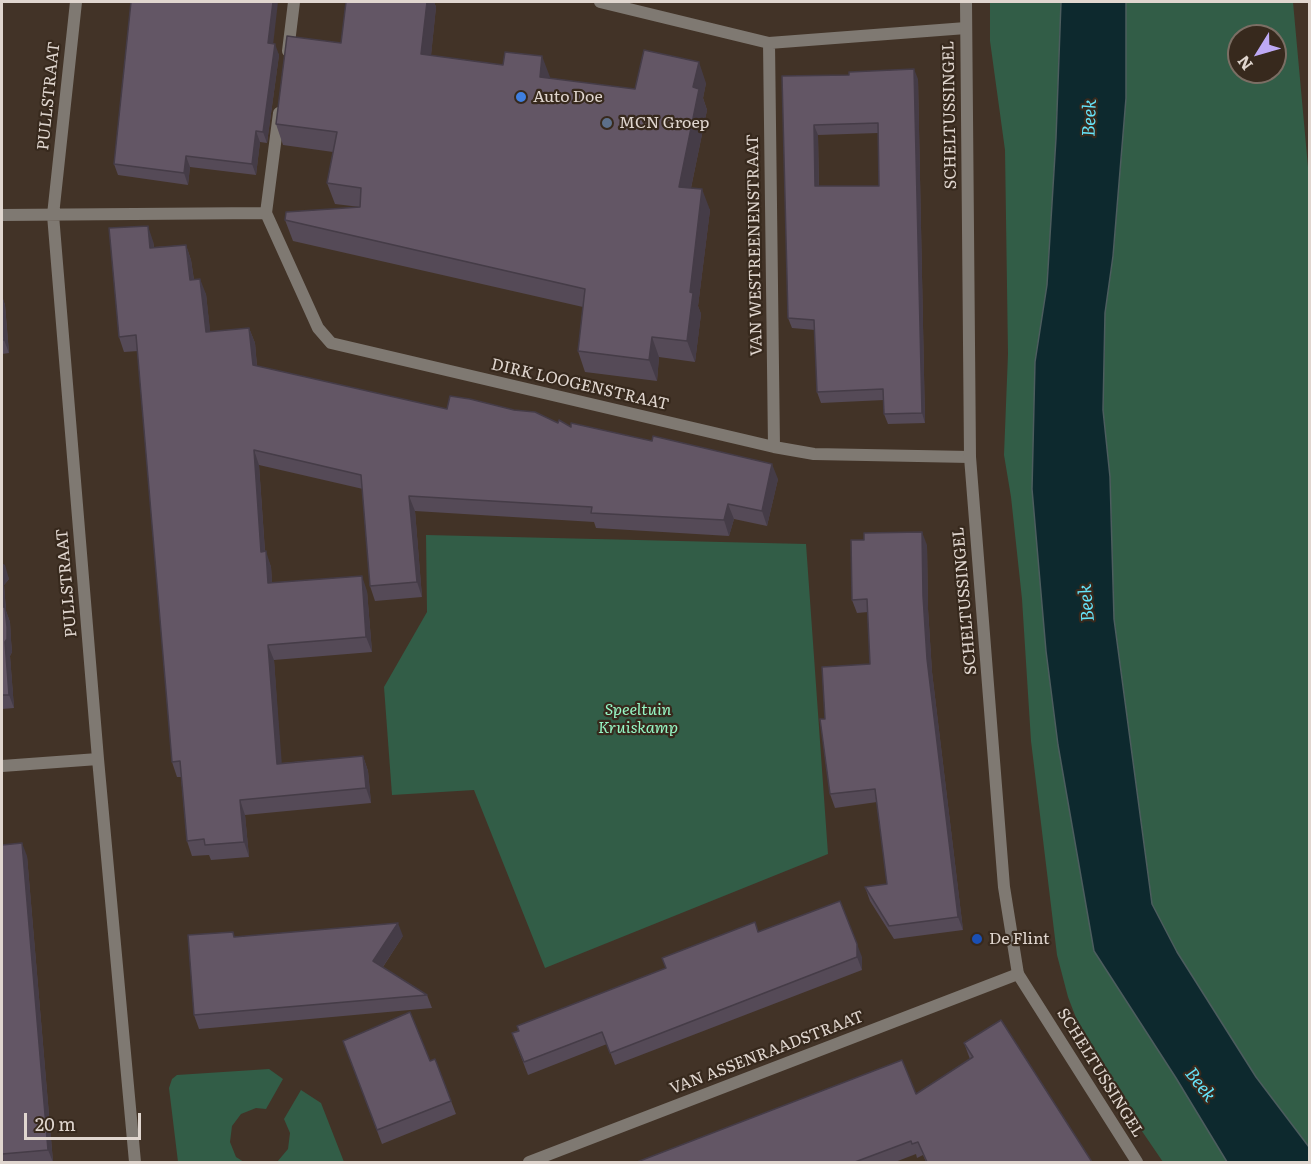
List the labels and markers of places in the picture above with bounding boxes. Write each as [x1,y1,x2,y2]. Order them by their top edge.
place label: Auto Doe [533,87,603,107]
marker: Auto Doe [514,90,528,104]
place label: MCN Groep [619,113,709,133]
marker: MCN Groep [600,116,614,130]
place label: De Flint [989,929,1050,949]
marker: De Flint [970,932,984,946]

